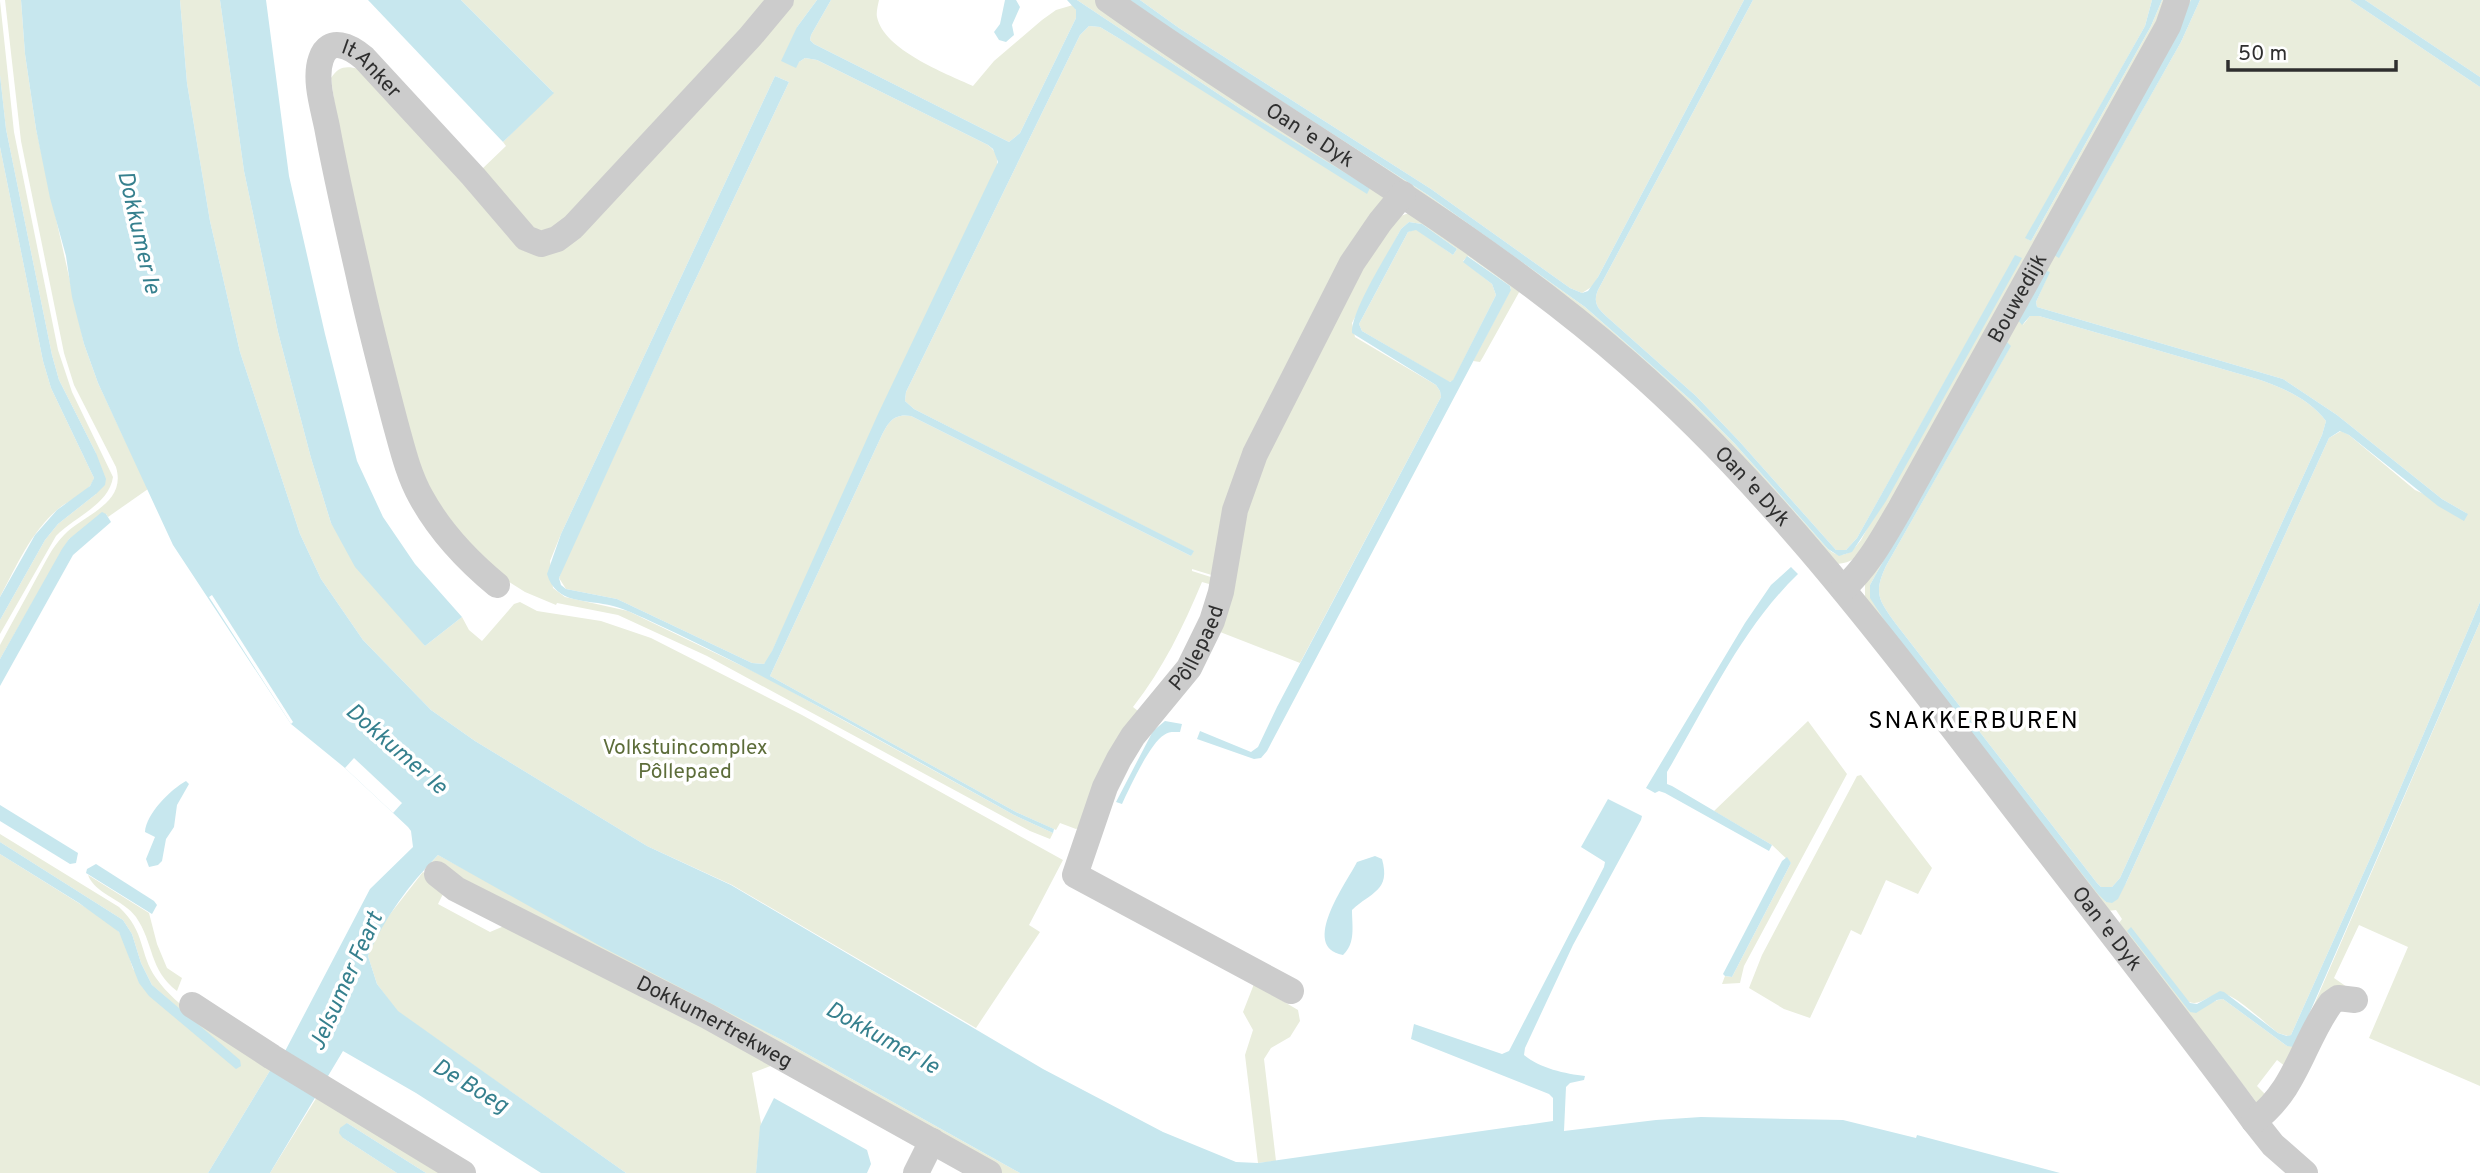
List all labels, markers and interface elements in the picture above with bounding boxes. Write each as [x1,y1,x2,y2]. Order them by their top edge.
scale bar [2228,28,2396,72]
street label: It Anker [338,34,406,105]
text: 50 m [2238,41,2287,68]
street label: Oan 'e Dyk [1260,98,1359,175]
water label: Dokkumer Ie [109,168,166,298]
street label: Bouwedijk [1983,249,2054,348]
street label: Oan 'e Dyk [1708,441,1796,533]
street label: Pôllepaed [1164,602,1231,697]
water label: Dokkumer Ie [339,698,453,803]
district label: SNAKKERBUREN [1868,707,2080,737]
park label: Volkstuincomplex Pôllepaed [602,735,768,786]
street label: Oan 'e Dyk [2065,881,2148,977]
water label: Jelsumer Feart [304,906,392,1056]
street label: Dokkumertrekweg [631,970,797,1076]
water label: Dokkumer Ie [820,996,945,1083]
water label: De Boeg [426,1053,513,1121]

